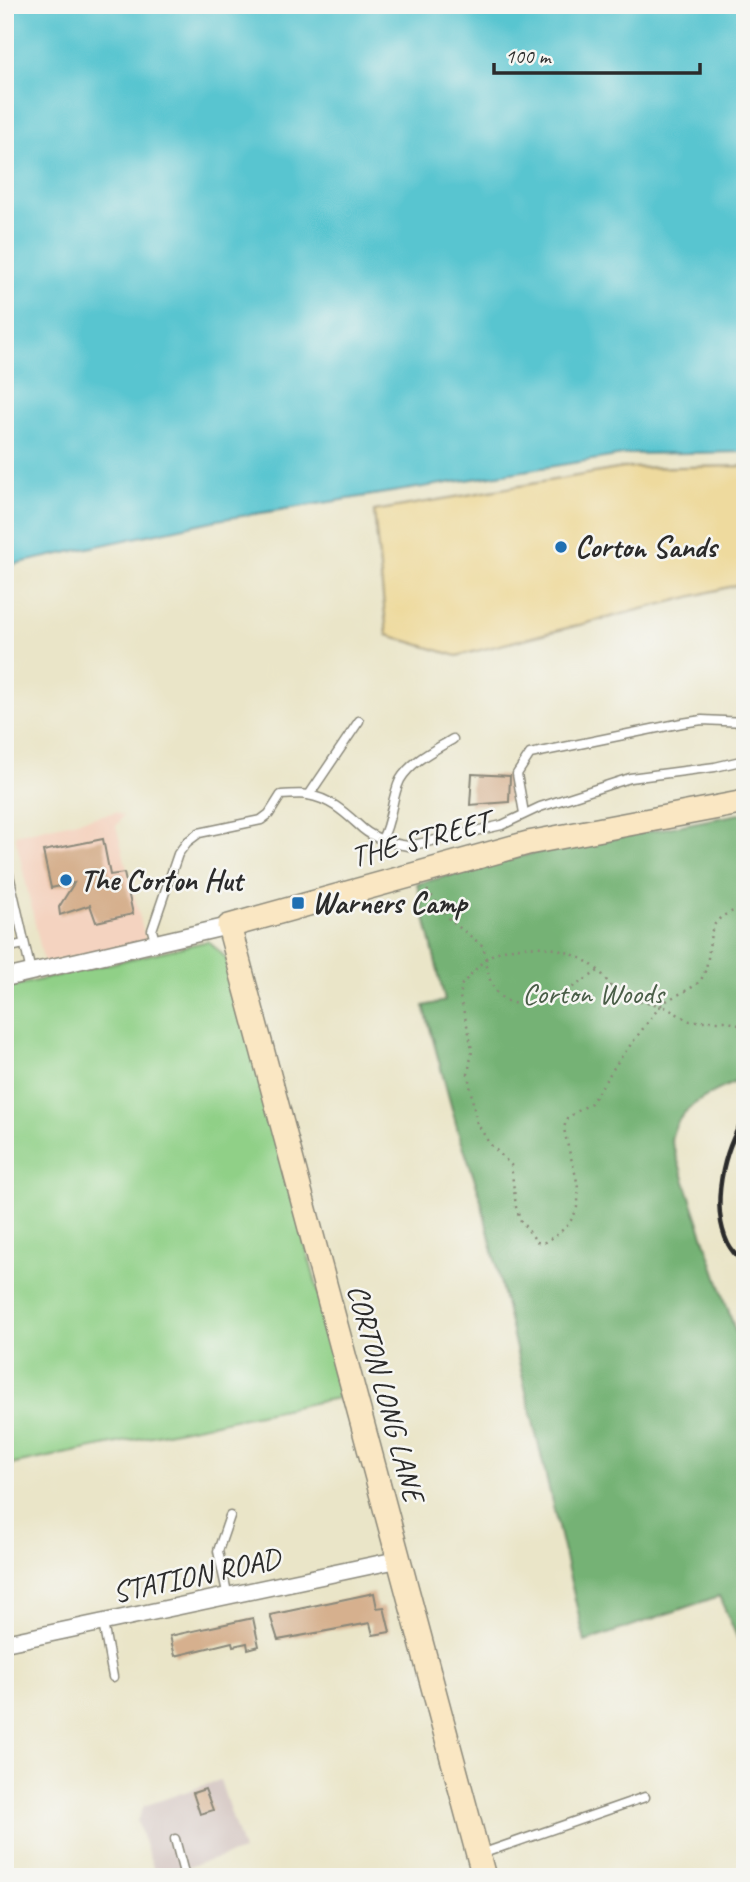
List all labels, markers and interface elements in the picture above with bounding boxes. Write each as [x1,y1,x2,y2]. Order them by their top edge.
scale bar [494,32,701,76]
text: 100 m [505,43,552,69]
place label: Corton Sands [575,528,720,566]
marker: Corton Sands [553,539,569,555]
street label: THE STREET [346,800,501,876]
place label: The Corton Hut [80,861,245,899]
marker: The Corton Hut [58,872,74,888]
place label: Warners Camp [312,884,469,922]
marker: Warners Camp [290,895,306,911]
park label: Corton Woods [522,974,667,1012]
street label: CORTON LONG LANE [339,1280,434,1509]
street label: STATION ROAD [109,1538,286,1611]

